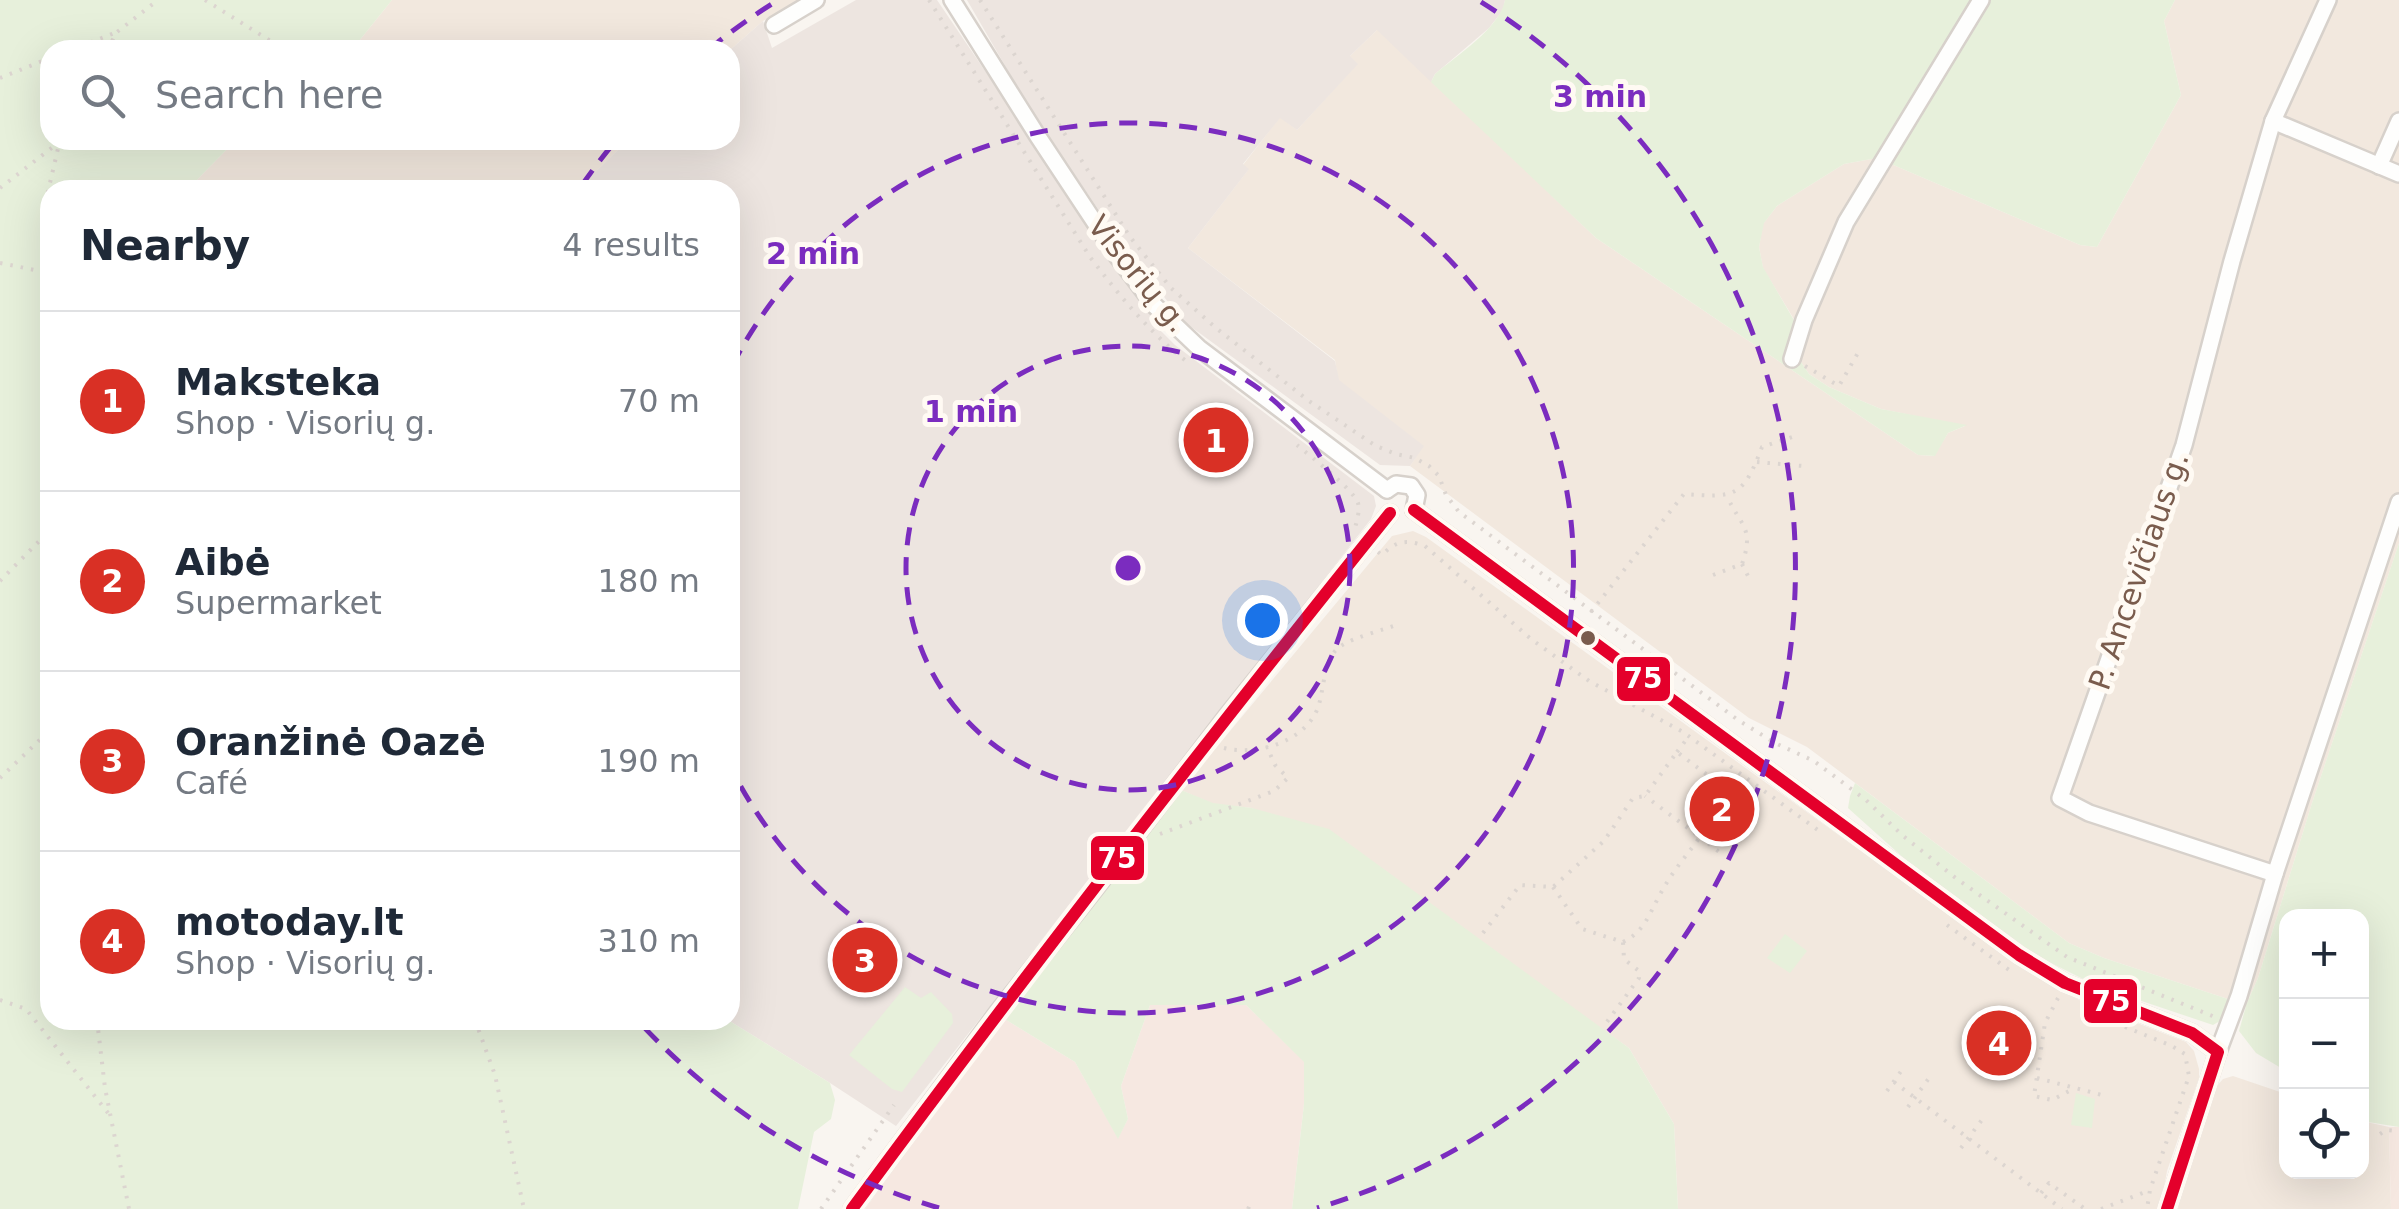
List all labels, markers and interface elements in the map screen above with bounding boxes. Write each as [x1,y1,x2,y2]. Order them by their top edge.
search box [40,40,740,150]
icon: search [75,68,130,123]
text: Search here [155,73,383,117]
text: 3 min [1553,79,1647,114]
street label: Visorių g. [1081,208,1196,339]
text: Nearby [80,221,250,270]
text: 4 results [562,226,700,264]
text: 2 min [766,236,860,271]
text: Maksteka [175,360,381,404]
text: 1 [101,382,124,420]
text: 70 m [618,382,700,420]
text: 1 min [924,394,1018,429]
pin: 1 [1184,402,1248,478]
text: Shop · Visorių g. [175,404,435,442]
street label: P. Ancevičiaus g. [2081,447,2196,694]
text: Aibė [175,540,270,584]
centre of rings [1110,550,1146,586]
text: 2 [101,562,124,600]
text: 180 m [598,562,700,600]
text: Supermarket [175,584,382,622]
your location [1237,595,1288,646]
unlabelled marker [1578,628,1598,648]
line badge: 75 [1615,655,1672,703]
text: 75 [1624,662,1662,695]
text: Oranžinė Oazė [175,720,486,764]
text: 3 [101,742,124,780]
text: 190 m [598,742,700,780]
text: Café [175,764,248,802]
pin: 2 [1690,772,1754,846]
line badge: 75 [1089,834,1146,882]
text: 75 [1098,842,1136,875]
text: motoday.lt [175,900,404,944]
map controls [2279,909,2369,1179]
button: + [2279,909,2369,999]
text: 4 [101,922,124,960]
text: 310 m [598,922,700,960]
pin: 3 [832,922,898,998]
text: Shop · Visorių g. [175,944,435,982]
line badge: 75 [2082,977,2139,1025]
text: 75 [2092,985,2130,1018]
button: − [2279,999,2369,1089]
pin: 4 [1966,1006,2032,1080]
button: locate [2279,1089,2369,1179]

